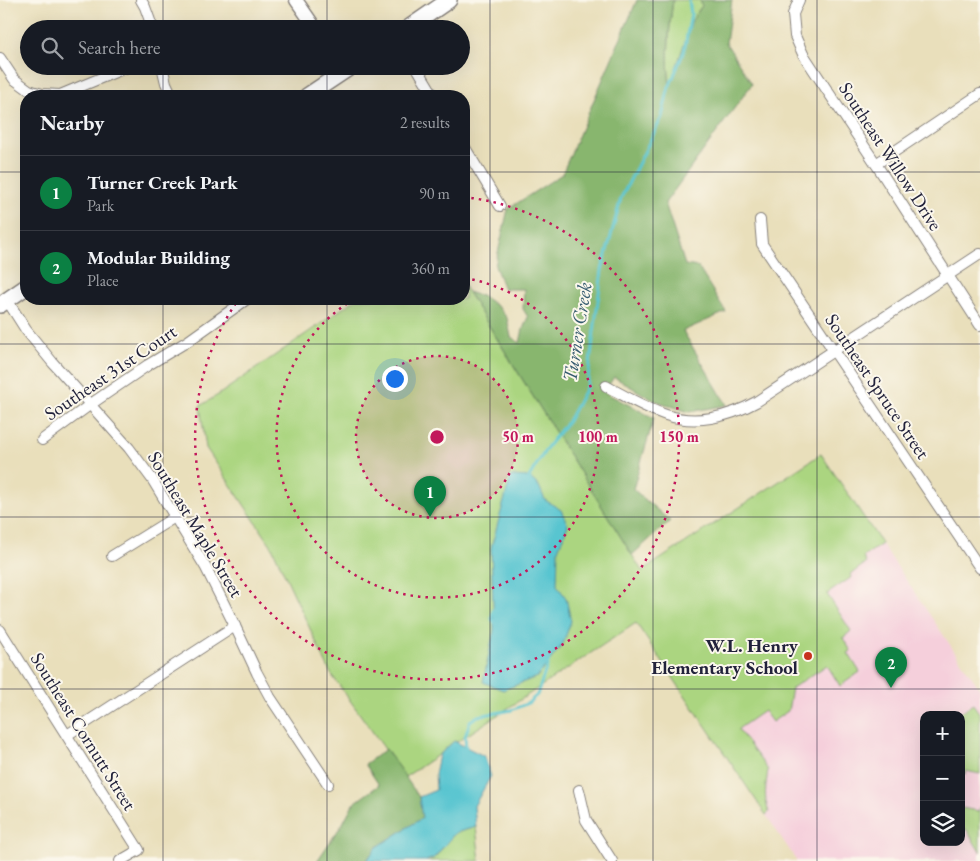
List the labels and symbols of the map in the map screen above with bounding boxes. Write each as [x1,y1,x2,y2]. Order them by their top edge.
street label: Southeast Willow Drive [833,77,948,235]
water label: Turner Creek [556,280,598,384]
street label: Southeast Spruce Street [820,309,936,464]
street label: Southeast 31st Court [39,319,181,426]
your location [382,366,408,392]
text: 50 m [502,427,534,446]
text: 100 m [578,427,618,446]
text: 150 m [659,427,699,446]
centre of rings [428,428,446,446]
street label: Southeast Maple Street [142,447,249,602]
pin: 1 [414,476,446,517]
place label: W.L. Henry Elementary School [651,633,799,680]
pin: 2 [875,647,907,688]
street label: Southeast Cornutt Street [25,648,142,815]
marker: W.L. Henry Elementary School [802,650,814,662]

